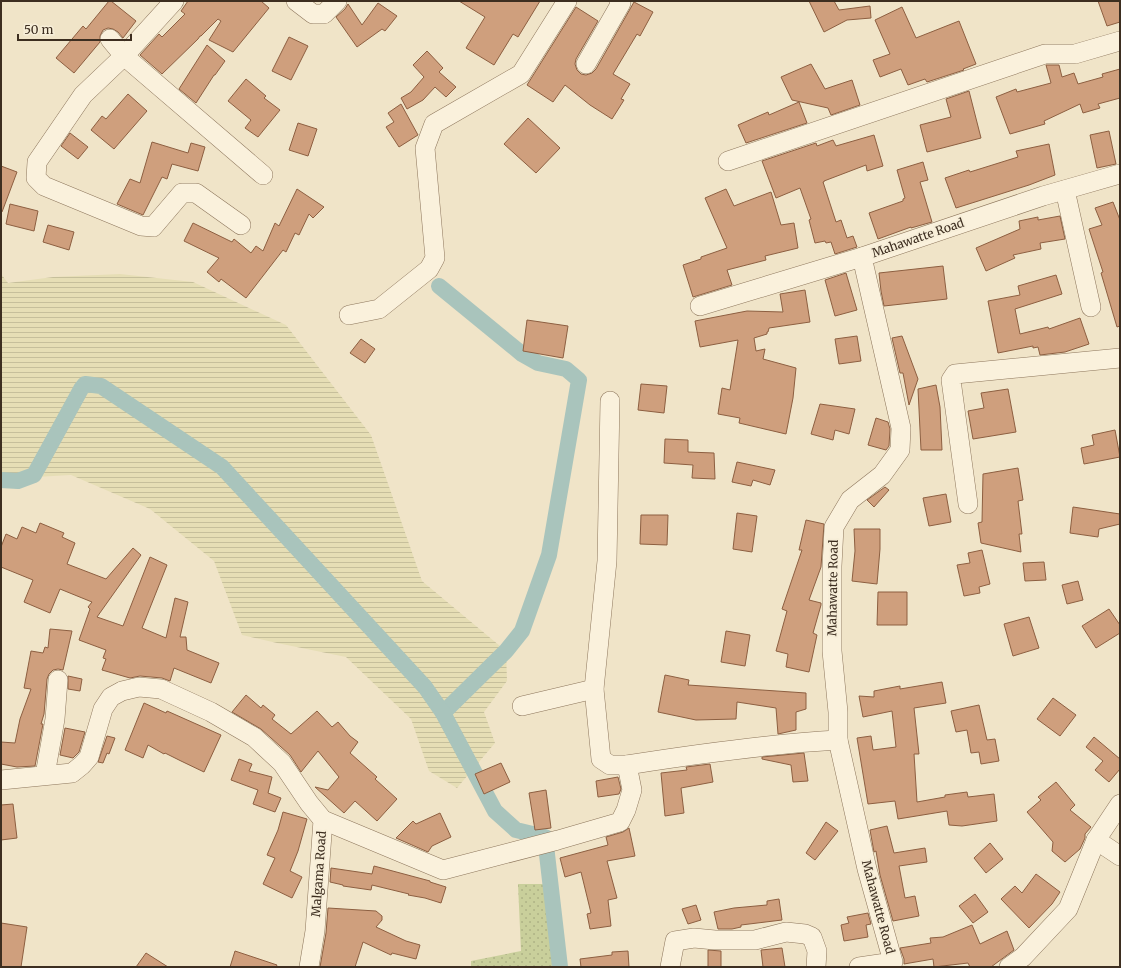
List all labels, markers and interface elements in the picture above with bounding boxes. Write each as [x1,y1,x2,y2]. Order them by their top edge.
scale bar [18,16,131,42]
text: 50 m [24,22,53,37]
street label: Mahawatte Road [870,215,966,260]
street label: Mahawatte Road [824,540,841,636]
street label: Malgama Road [308,831,329,917]
street label: Mahawatte Road [859,858,898,955]

